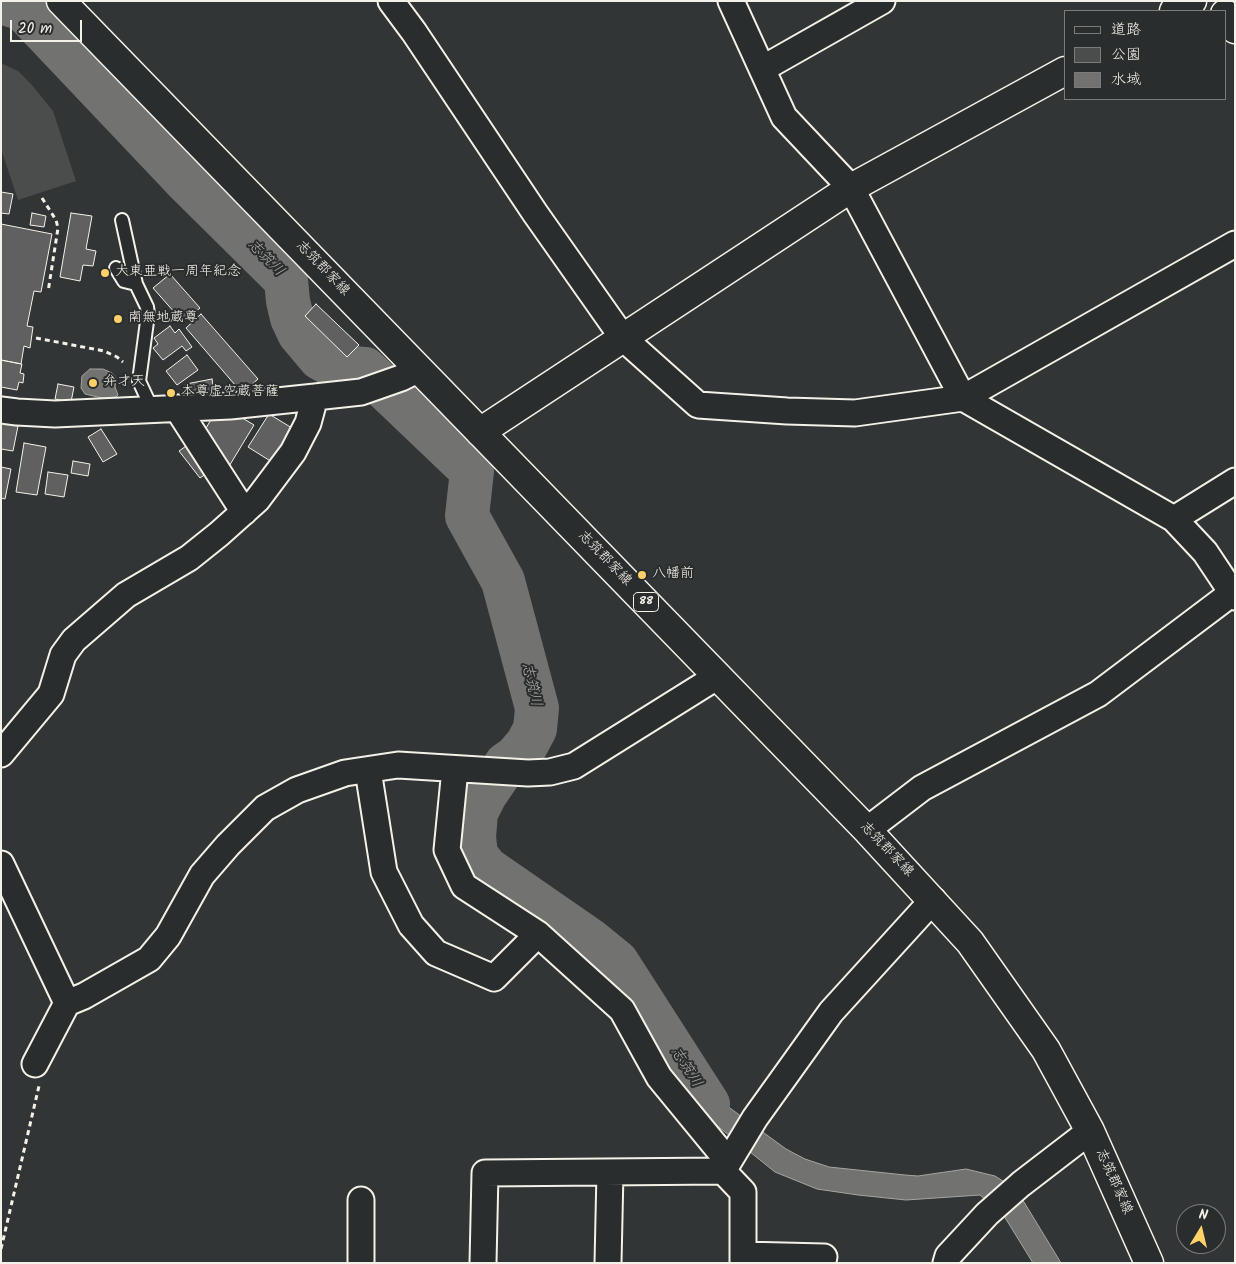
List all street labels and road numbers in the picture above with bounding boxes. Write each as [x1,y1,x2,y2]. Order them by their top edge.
street label: 志筑郡家線 [292,238,352,300]
street label: 志筑郡家線 [574,528,634,590]
road number: 88 [634,592,658,612]
street label: 志筑郡家線 [856,819,916,881]
street label: 志筑郡家線 [1091,1147,1135,1217]

